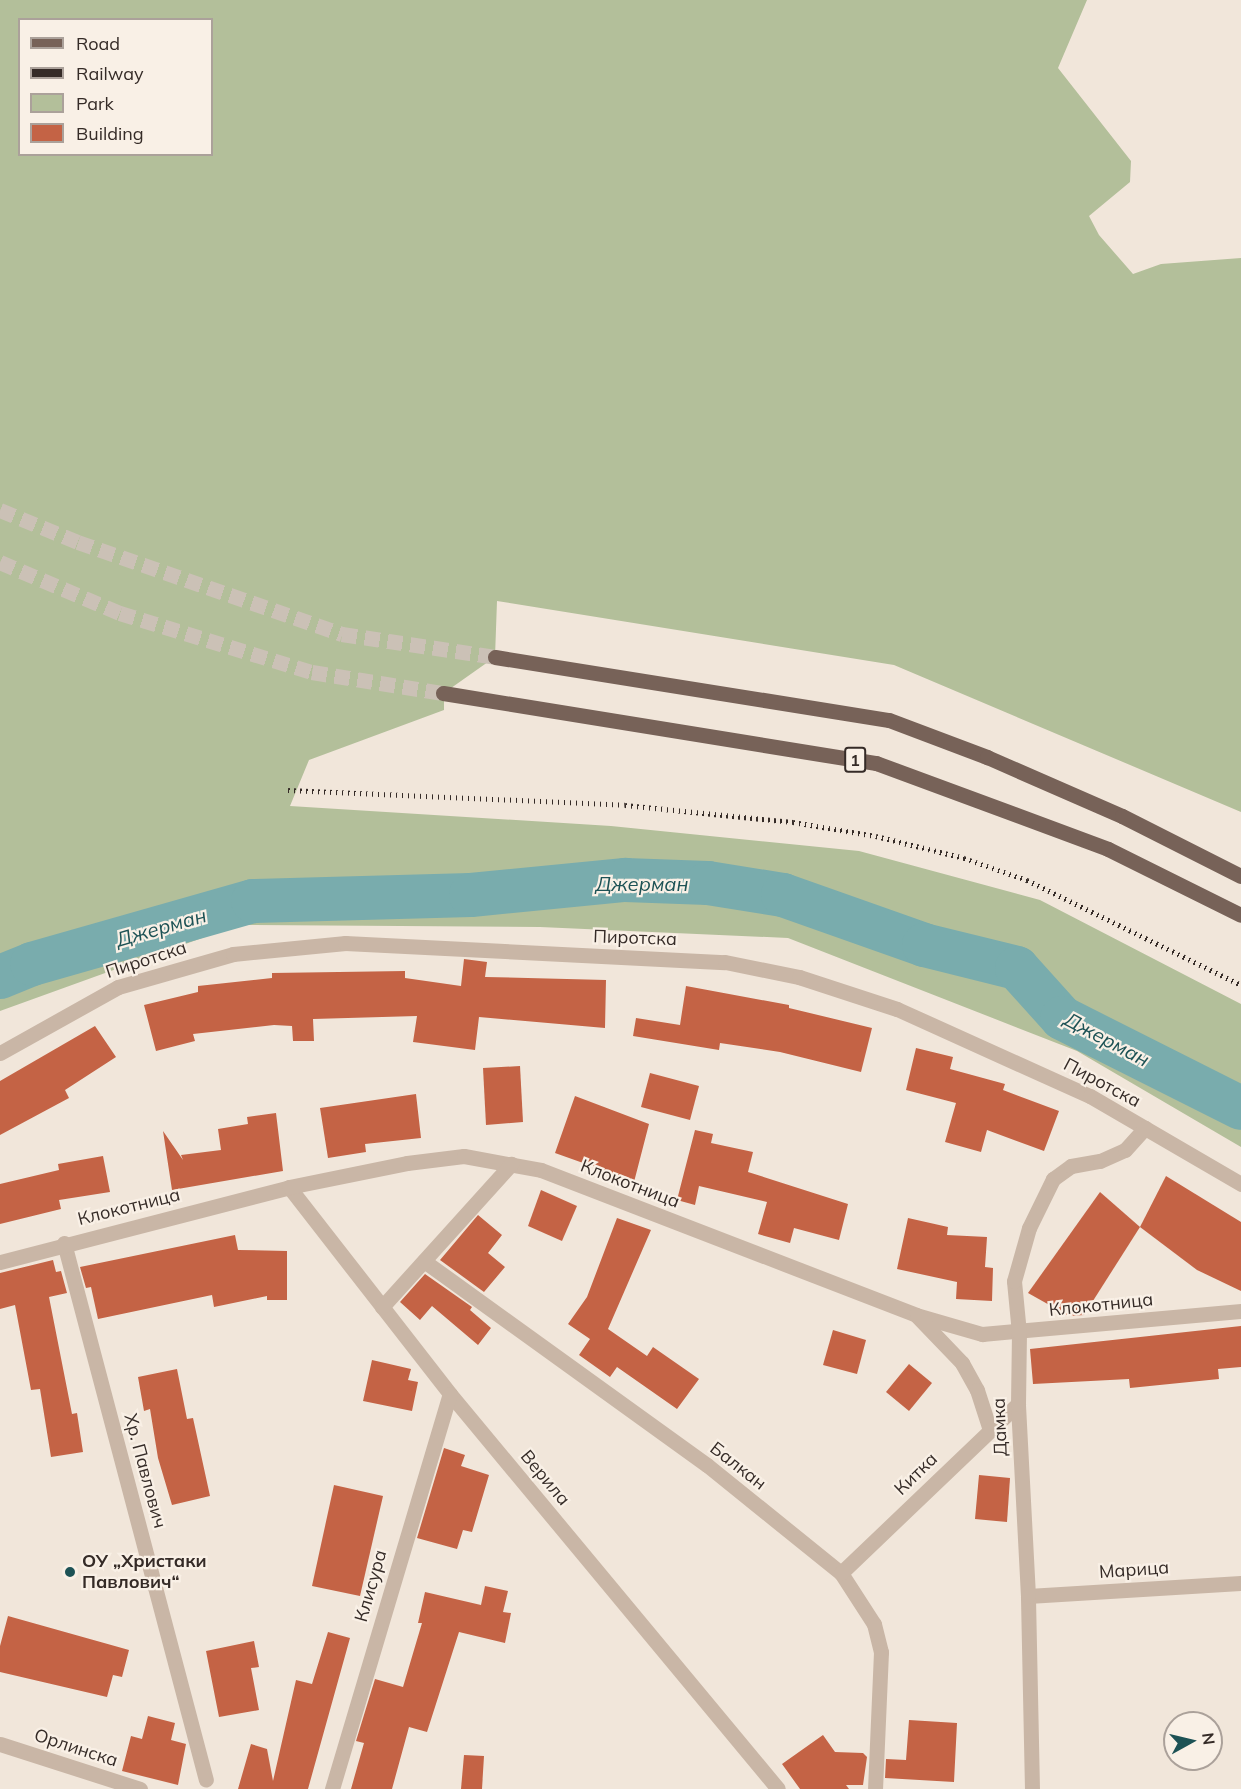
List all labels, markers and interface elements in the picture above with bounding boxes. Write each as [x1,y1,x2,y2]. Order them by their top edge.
legend [18,18,213,156]
text: Road [76,32,120,55]
text: Railway [76,62,144,85]
text: Park [76,92,114,115]
text: Building [76,122,144,145]
road number: 1 [843,747,867,773]
water label: Джерман [595,871,689,895]
water label: Джерман [113,903,209,951]
street label: Пиротска [593,926,677,950]
street label: Пиротска [103,937,189,983]
water label: Джерман [1060,1007,1154,1071]
street label: Пиротска [1060,1054,1144,1112]
street label: Клокотница [577,1155,683,1213]
street label: Клокотница [76,1184,182,1230]
street label: Клокотница [1048,1289,1154,1321]
street label: Дамка [988,1398,1012,1456]
street label: Хр. Павлович [119,1411,171,1531]
street label: Балкан [706,1437,770,1495]
street label: Верила [516,1446,574,1510]
street label: Китка [890,1448,942,1500]
street label: Клисура [350,1548,392,1624]
place label: ОУ „Христаки Павлович“ [82,1551,207,1594]
street label: Марица [1098,1557,1170,1583]
marker: ОУ „Христаки Павлович“ [63,1565,77,1579]
north arrow [1163,1711,1223,1771]
street label: Орлинска [32,1724,120,1772]
text: N [1198,1731,1220,1746]

